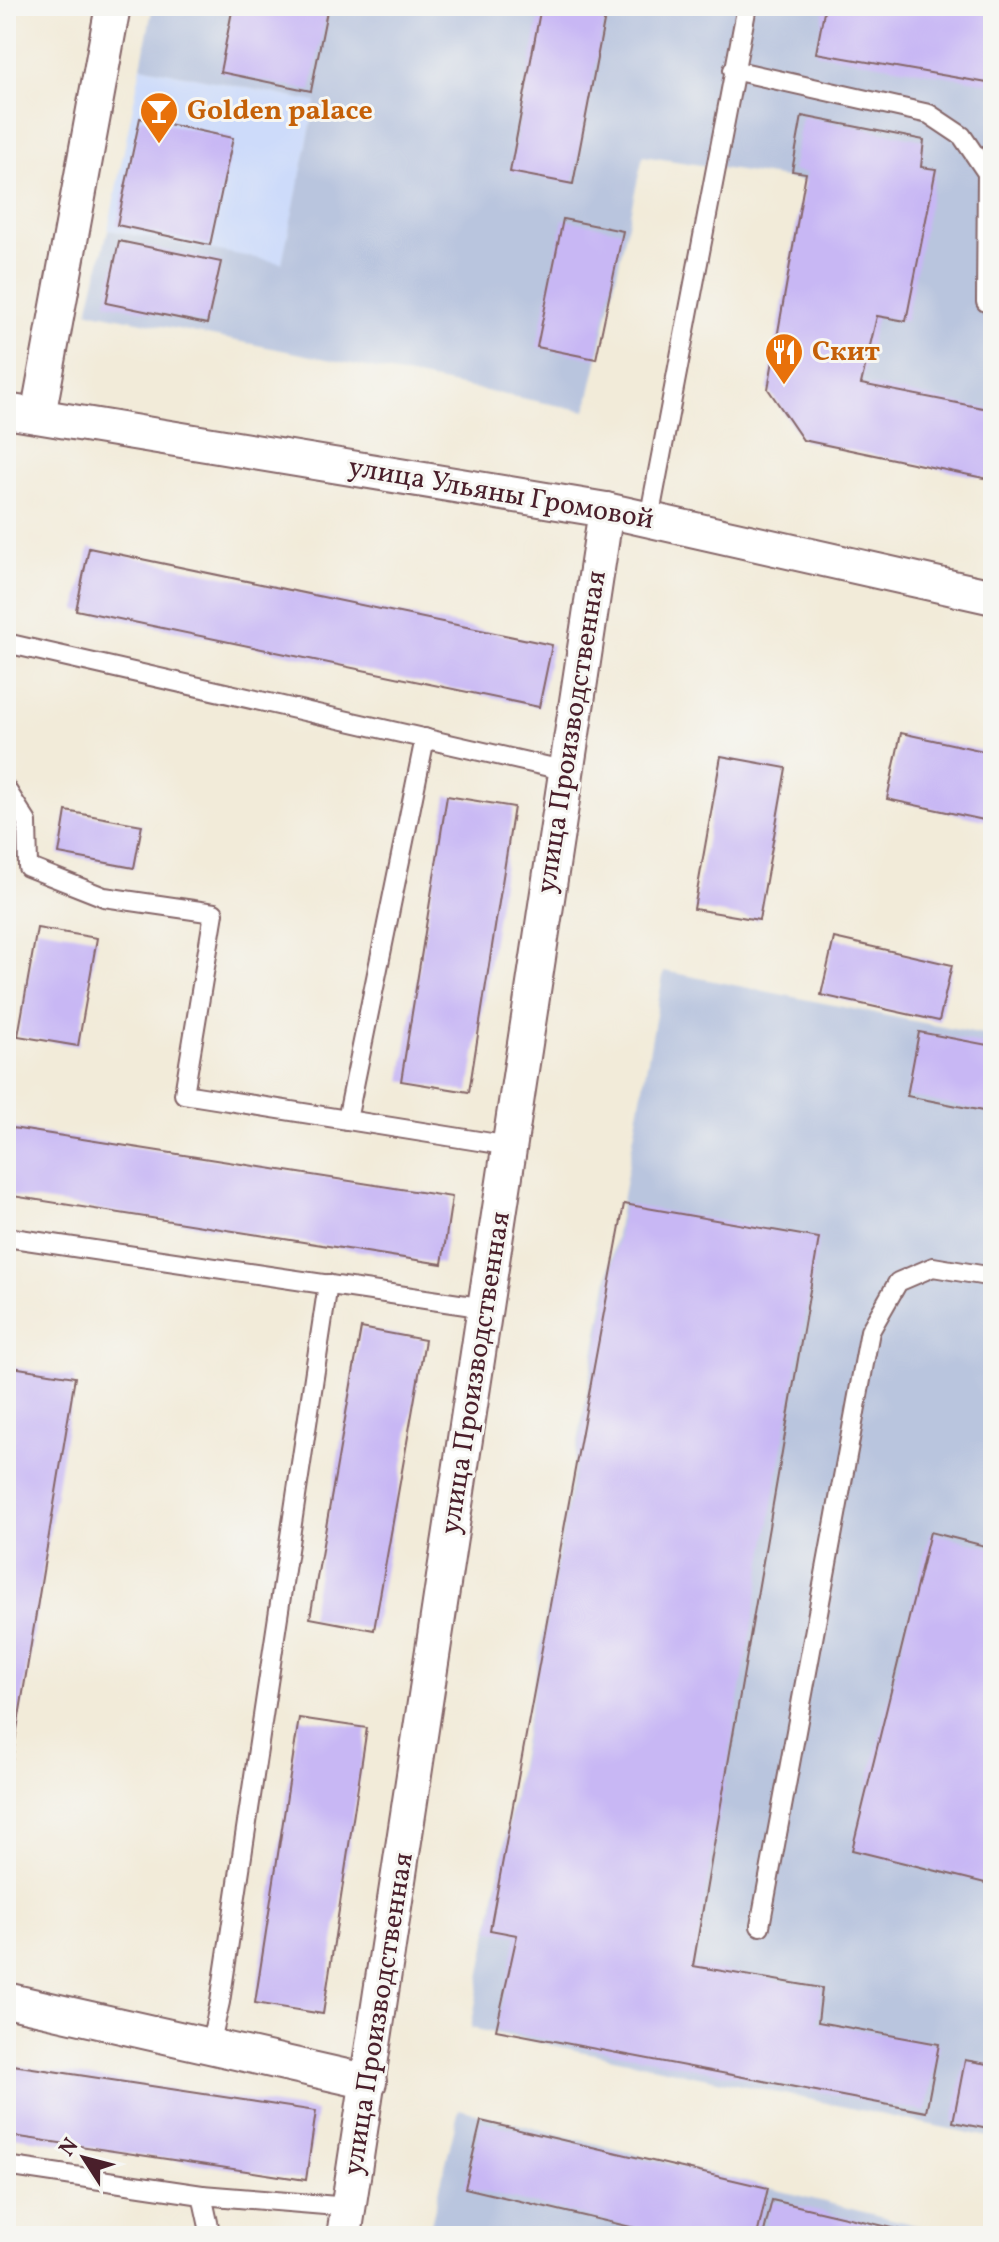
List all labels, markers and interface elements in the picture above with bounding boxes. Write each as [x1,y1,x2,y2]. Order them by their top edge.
bar icon: Golden palace [138,90,180,145]
place label: Golden palace [187,92,373,131]
restaurant icon: Скит [763,331,805,386]
place label: Скит [812,333,880,372]
street label: улица Ульяны Громовой [345,448,657,540]
street label: улица Производственная [527,568,617,896]
street label: улица Производственная [431,1209,521,1537]
street label: улица Производственная [334,1850,424,2178]
north arrow [44,2118,124,2198]
text: N [53,2132,87,2163]

